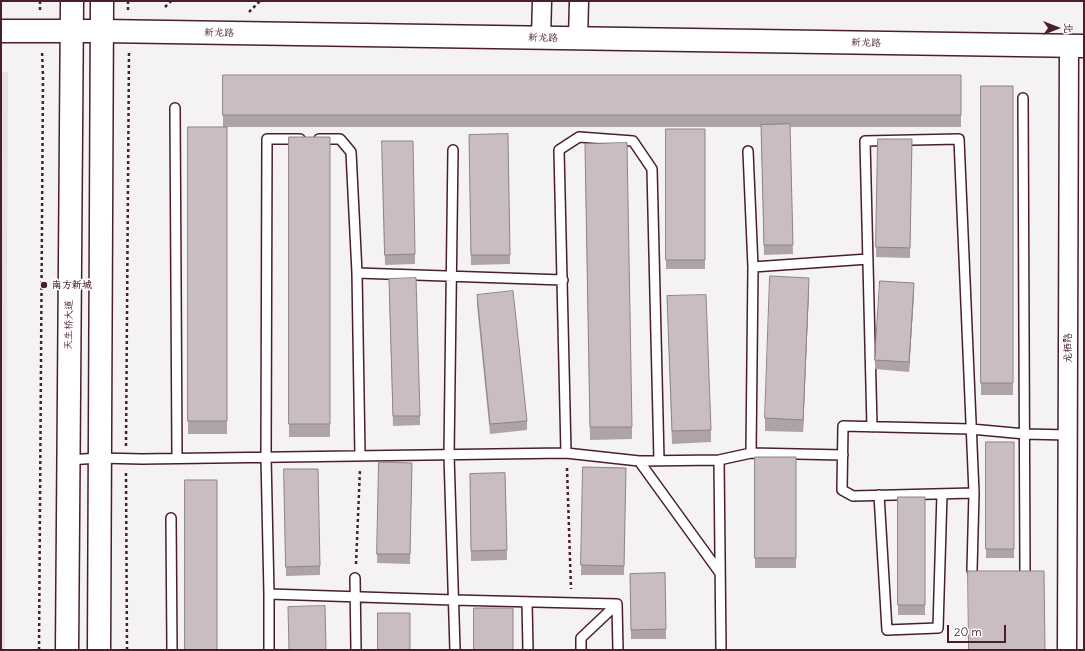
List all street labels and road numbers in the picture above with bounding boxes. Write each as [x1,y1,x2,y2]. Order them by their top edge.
street label: 新龙路 [204,27,234,39]
street label: 新龙路 [528,32,558,44]
street label: 新龙路 [851,37,881,49]
street label: 天生桥大道 [63,300,75,350]
street label: 龙栖路 [1062,333,1074,363]

